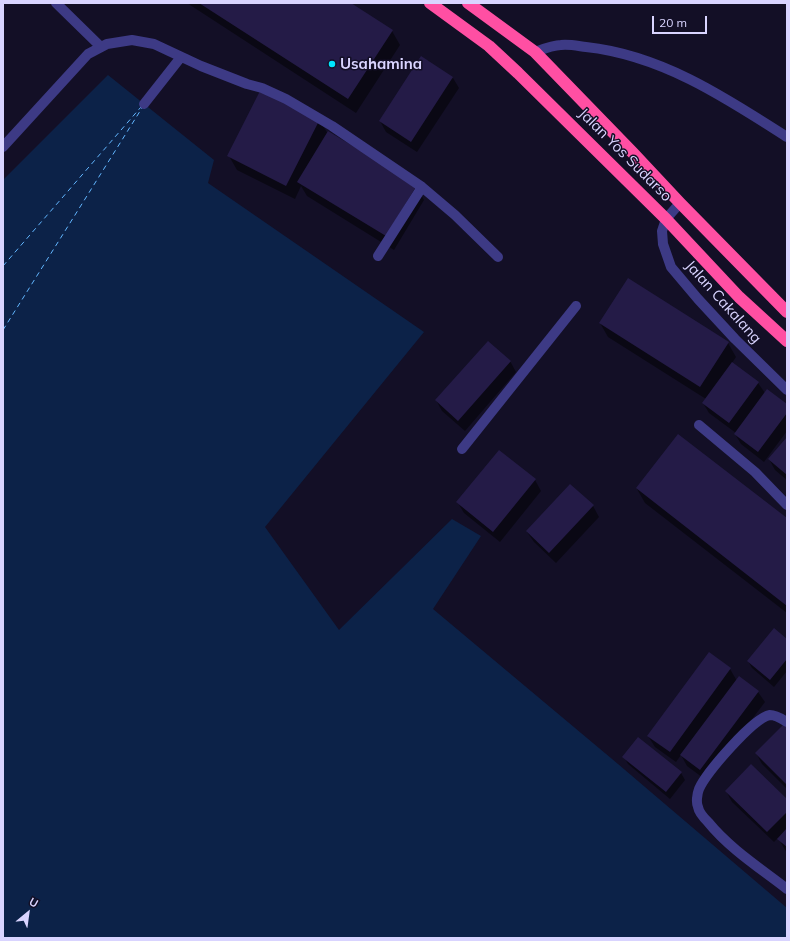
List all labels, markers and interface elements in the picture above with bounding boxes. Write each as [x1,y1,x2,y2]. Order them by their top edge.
scale bar [654,8,709,34]
text: 20 m [659,15,687,30]
place label: Usahamina [340,55,422,73]
marker: Usahamina [327,59,337,69]
street label: Jalan Yos Sudarso [575,105,675,205]
street label: Jalan Cakalang [681,257,765,347]
north arrow [8,893,48,933]
text: U [27,894,41,911]

